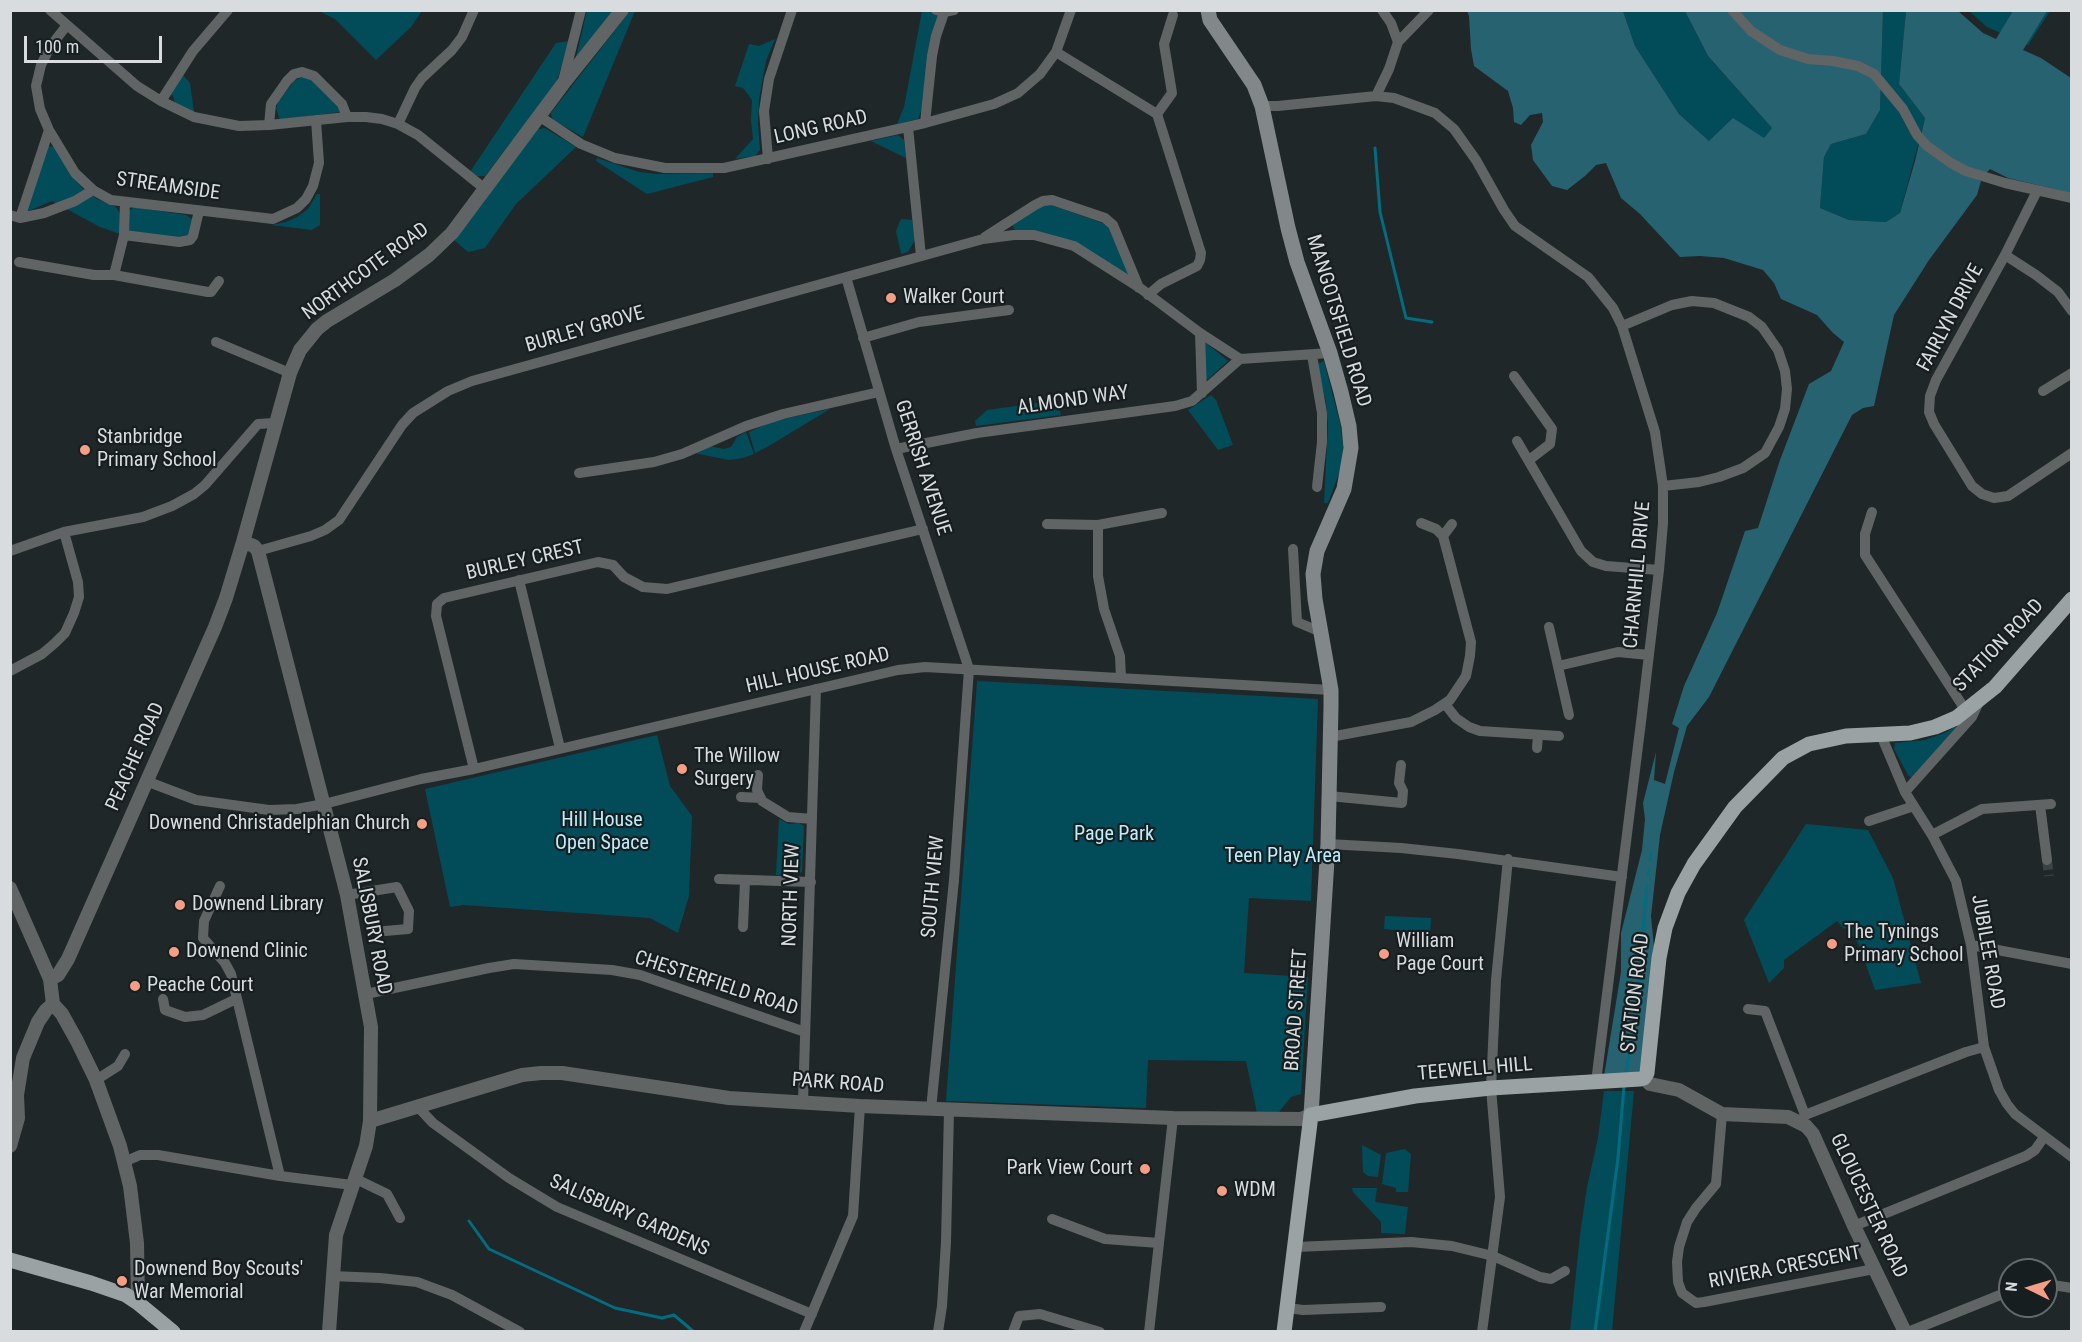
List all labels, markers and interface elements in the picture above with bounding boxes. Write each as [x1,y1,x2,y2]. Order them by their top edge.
scale bar [27,24,165,62]
text: 100 m [35,36,79,57]
street label: LONG ROAD [772,106,870,150]
street label: STREAMSIDE [114,168,222,206]
street label: NORTHCOTE ROAD [298,218,434,326]
street label: MANGOTSFIELD ROAD [1300,232,1376,410]
street label: FAIRLYN DRIVE [1913,260,1989,376]
place label: Walker Court [903,286,1005,310]
marker: Walker Court [884,291,898,305]
street label: BURLEY GROVE [523,302,647,358]
street label: ALMOND WAY [1016,381,1130,421]
street label: GERRISH AVENUE [889,397,955,539]
place label: Stanbridge Primary School [97,426,217,473]
marker: Stanbridge Primary School [78,443,92,457]
street label: CHARNHILL DRIVE [1620,500,1656,650]
street label: BURLEY CREST [464,536,586,586]
street label: STATION ROAD [1949,594,2049,698]
street label: HILL HOUSE ROAD [744,643,892,699]
street label: PEACHE ROAD [101,699,171,815]
place label: The Willow Surgery [694,745,780,792]
marker: The Willow Surgery [675,762,689,776]
park label: Hill House Open Space [555,809,649,856]
place label: Downend Christadelphian Church [149,812,410,836]
marker: Downend Christadelphian Church [415,817,429,831]
park label: Page Park [1074,823,1154,847]
street label: SOUTH VIEW [918,835,950,939]
street label: NORTH VIEW [778,843,806,947]
park label: Teen Play Area [1225,845,1341,869]
street label: SALISBURY ROAD [346,855,396,997]
place label: Downend Library [192,893,324,917]
street label: JUBILEE ROAD [1965,893,2009,1011]
marker: Downend Library [173,898,187,912]
place label: The Tynings Primary School [1844,921,1964,968]
place label: William Page Court [1396,930,1484,977]
street label: STATION ROAD [1617,932,1655,1054]
marker: The Tynings Primary School [1825,937,1839,951]
place label: Downend Clinic [186,940,308,964]
marker: Downend Clinic [167,945,181,959]
street label: CHESTERFIELD ROAD [631,946,801,1022]
marker: William Page Court [1377,947,1391,961]
street label: BROAD STREET [1281,948,1313,1072]
place label: Peache Court [147,974,253,998]
marker: Peache Court [128,979,142,993]
street label: TEEWELL HILL [1416,1053,1534,1087]
street label: PARK ROAD [791,1069,885,1099]
street label: GLOUCESTER ROAD [1824,1130,1912,1282]
place label: Park View Court [1006,1157,1133,1181]
marker: Park View Court [1138,1162,1152,1176]
street label: SALISBURY GARDENS [545,1170,713,1262]
place label: WDM [1234,1179,1276,1203]
marker: WDM [1215,1184,1229,1198]
street label: RIVIERA CRESCENT [1707,1241,1863,1295]
place label: Downend Boy Scouts' War Memorial [134,1258,303,1305]
north arrow [1998,1258,2058,1318]
marker: Downend Boy Scouts' War Memorial [115,1274,129,1288]
text: N [2002,1281,2021,1292]

